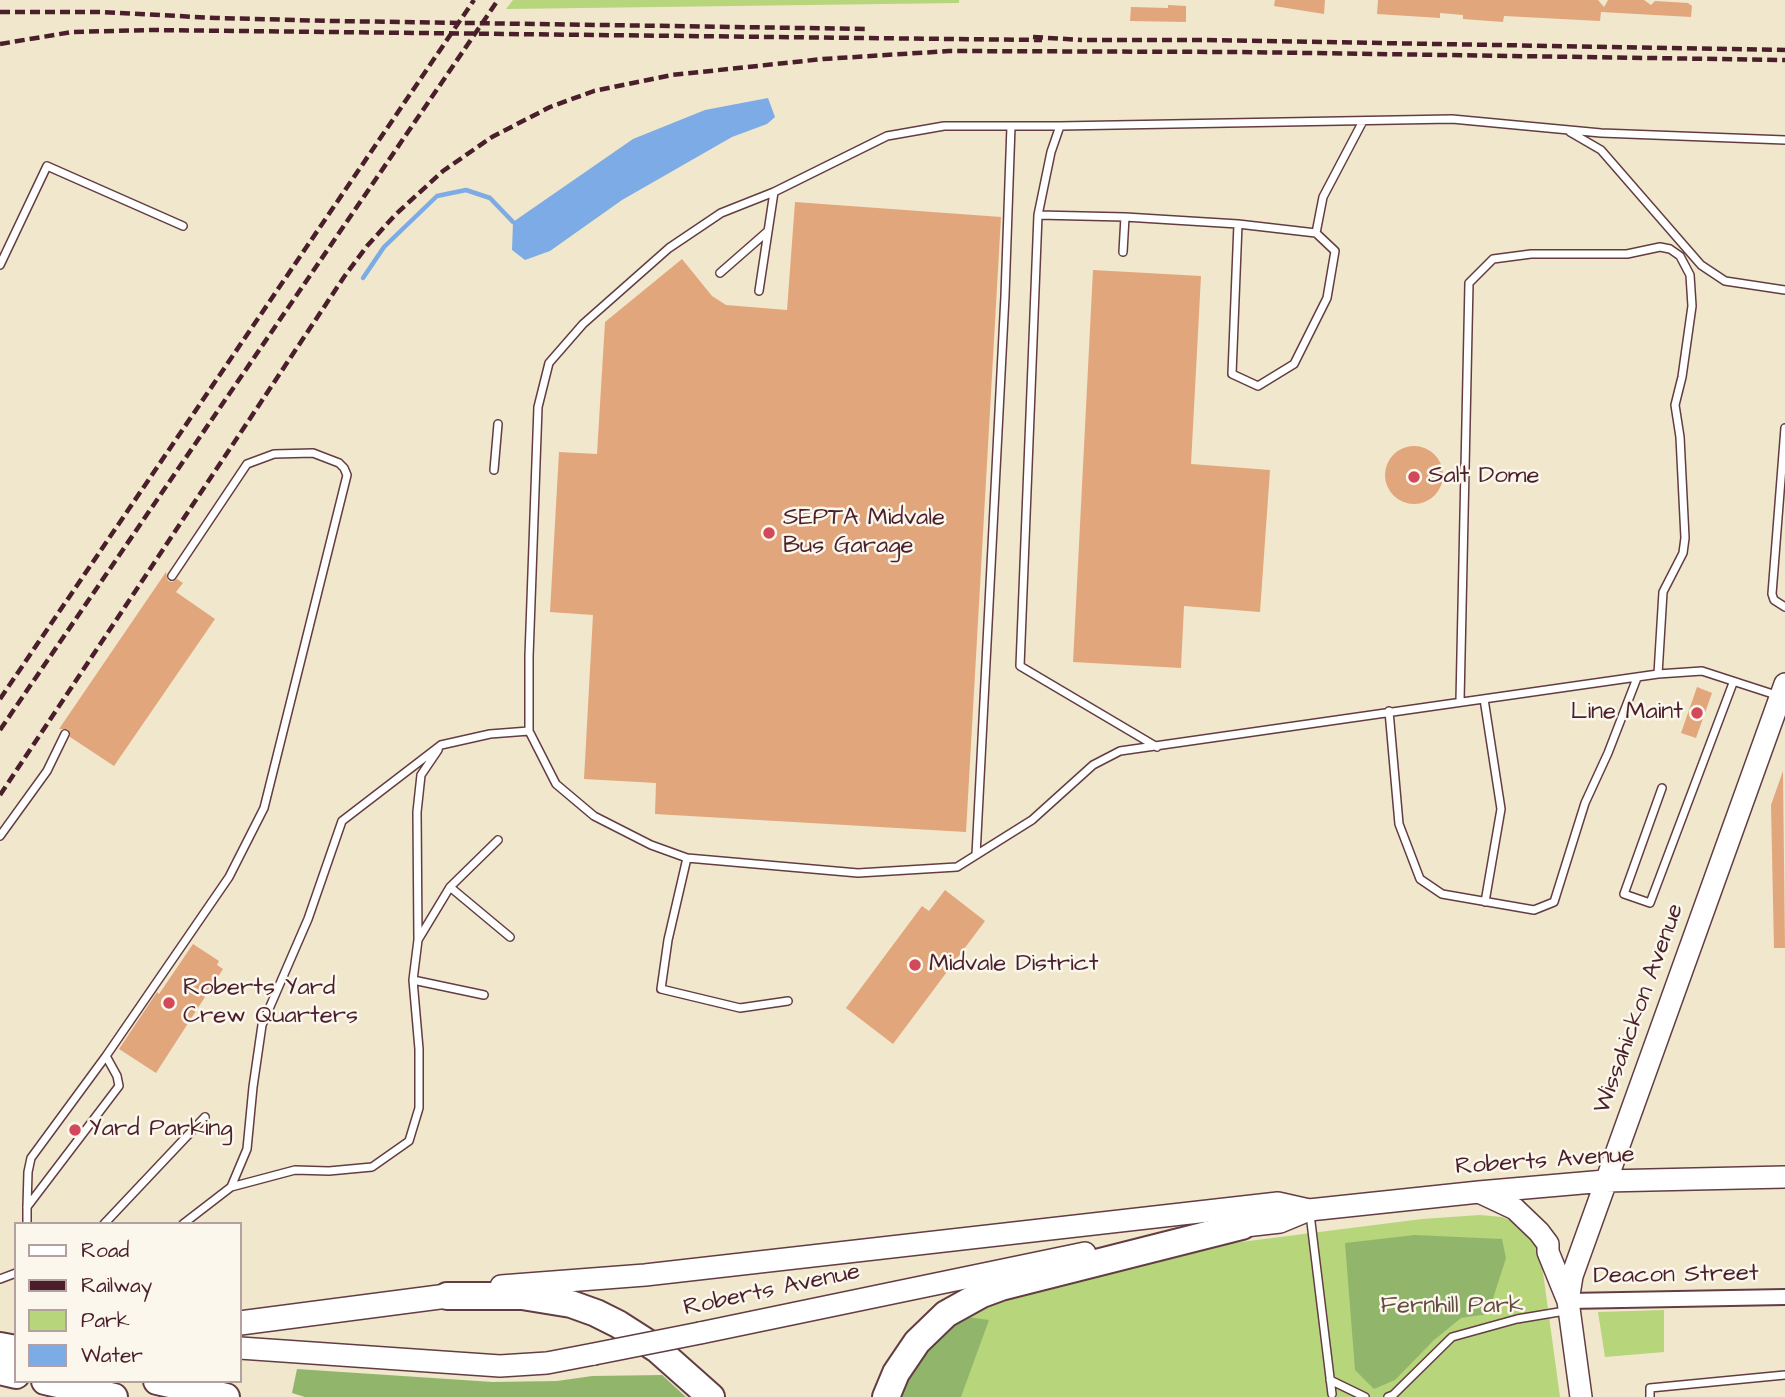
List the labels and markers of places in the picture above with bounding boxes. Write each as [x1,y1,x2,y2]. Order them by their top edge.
place label: Salt Dome [1428,463,1539,491]
marker: Salt Dome [1406,469,1422,485]
place label: SEPTA Midvale Bus Garage [783,505,945,561]
marker: SEPTA Midvale Bus Garage [761,525,777,541]
place label: Line Maint [1571,699,1683,727]
marker: Line Maint [1689,705,1705,721]
place label: Midvale District [929,951,1099,979]
marker: Midvale District [907,957,923,973]
place label: Roberts Yard Crew Quarters [183,975,358,1031]
marker: Roberts Yard Crew Quarters [161,995,177,1011]
place label: Yard Parking [89,1116,233,1144]
marker: Yard Parking [67,1122,83,1138]

